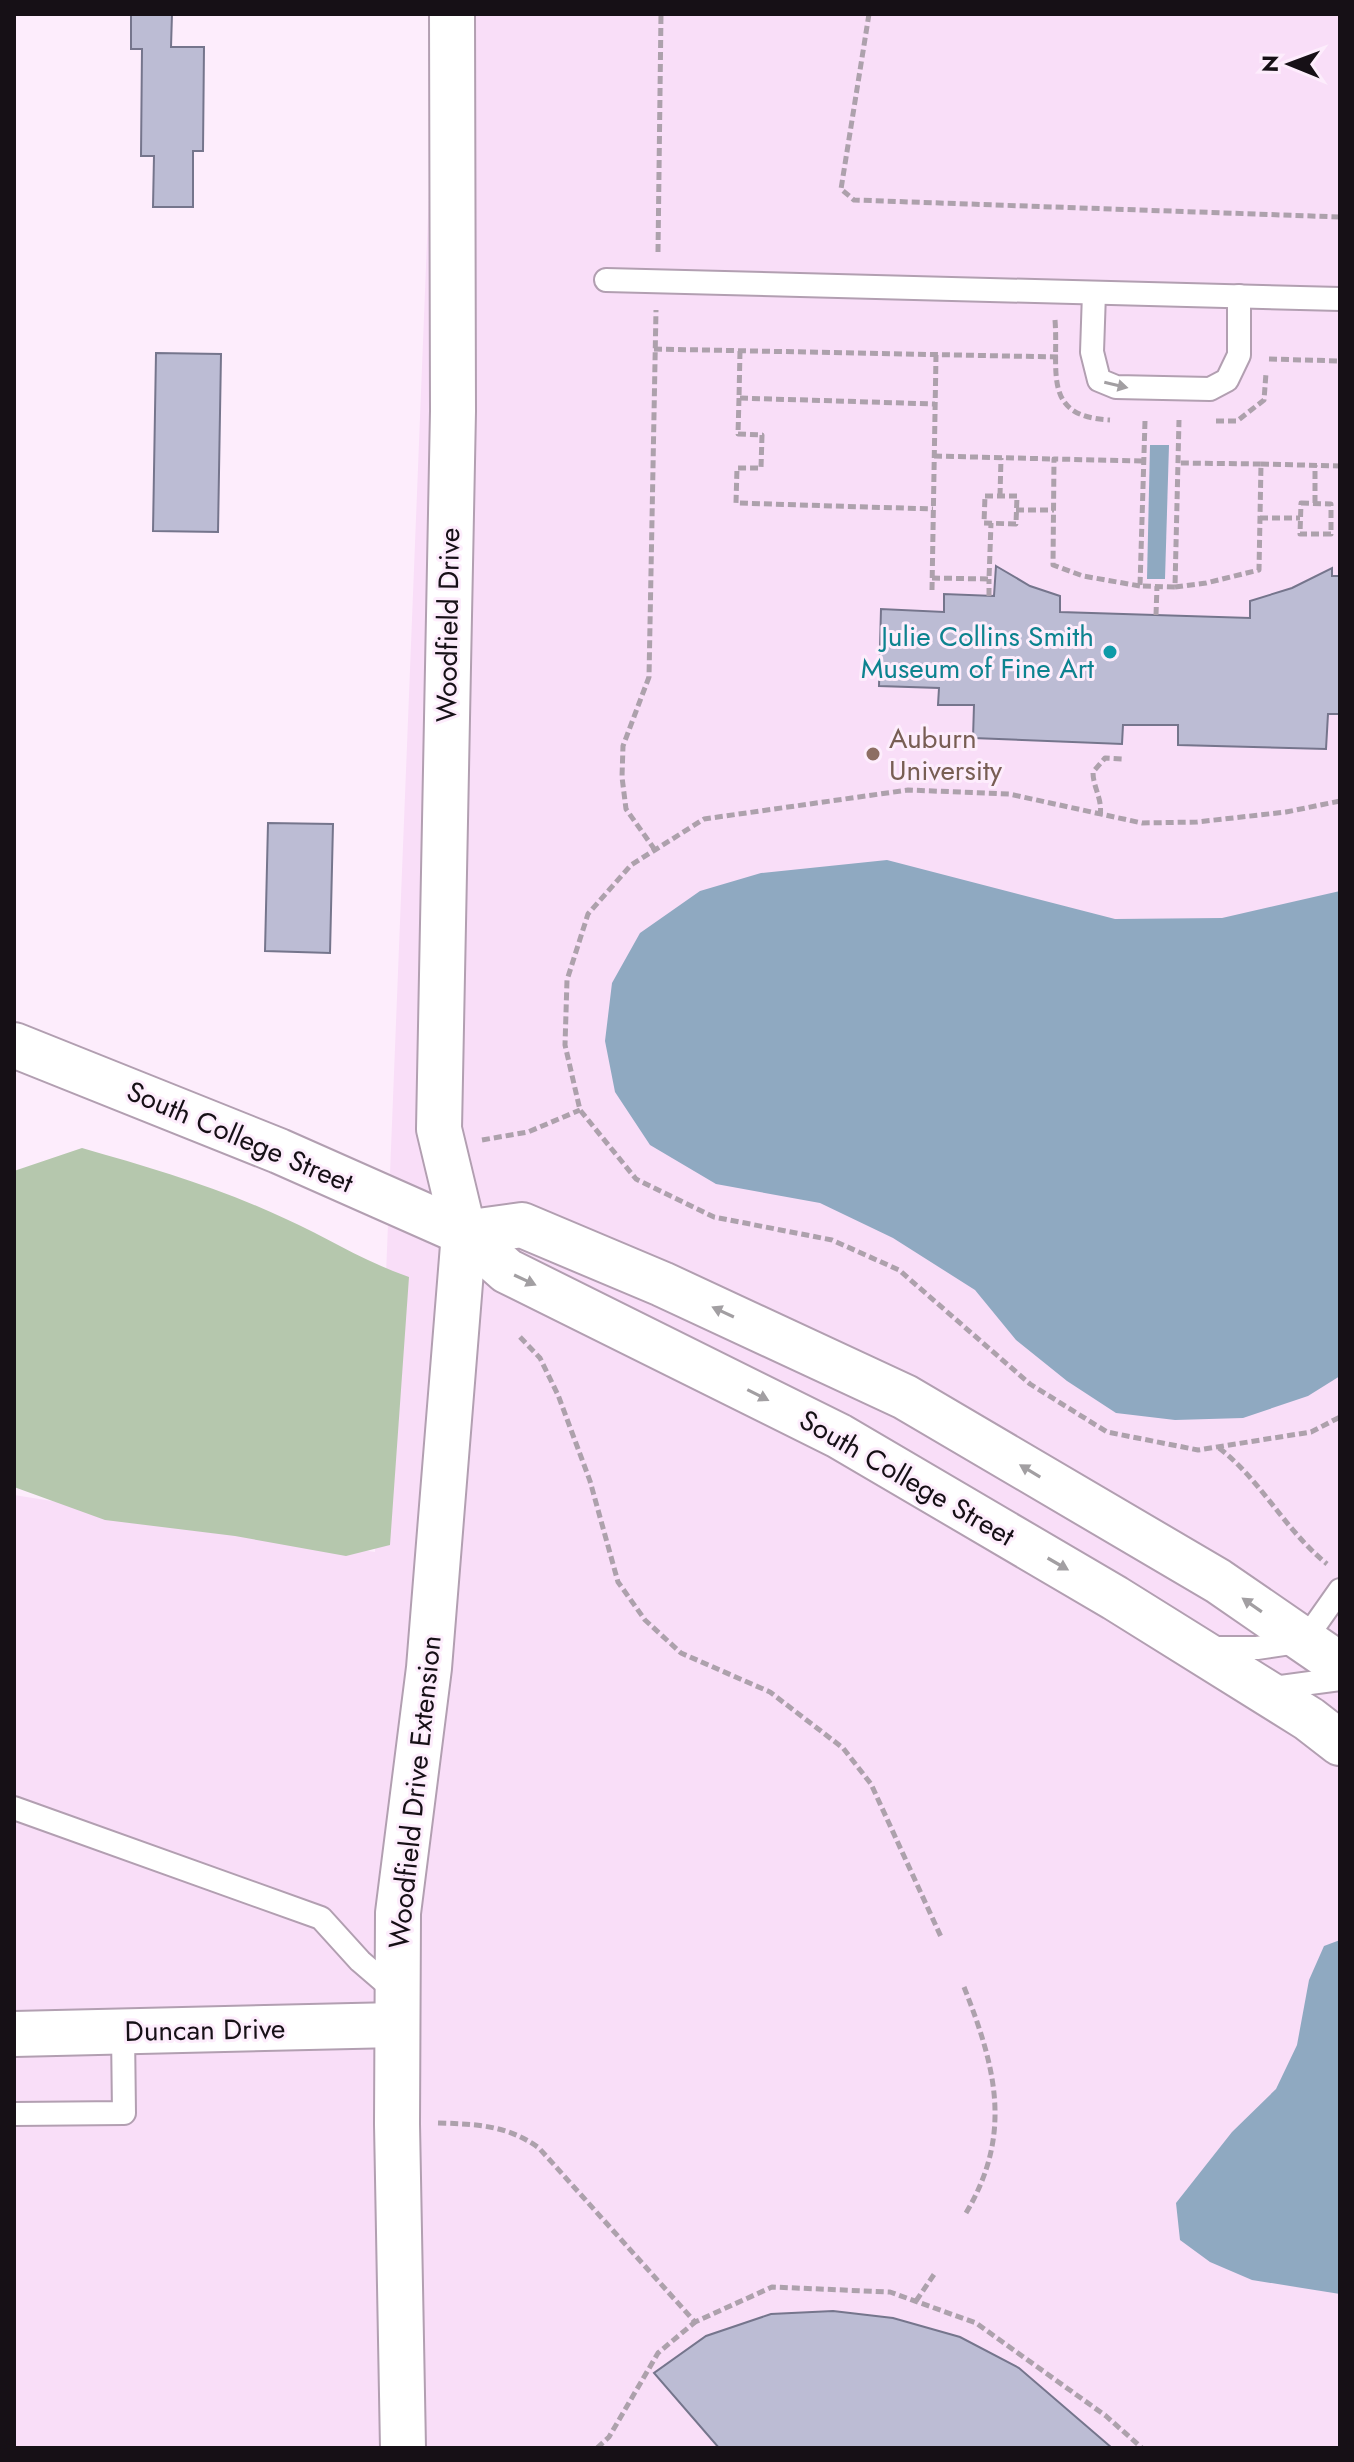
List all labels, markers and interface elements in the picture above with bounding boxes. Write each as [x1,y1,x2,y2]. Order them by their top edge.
north arrow [1250,24,1330,104]
text: N [1254,55,1286,73]
one-way arrow [1104,379,1129,391]
street label: Woodfield Drive [426,527,470,723]
place label: Julie Collins Smith Museum of Fine Art [861,616,1094,689]
marker: Julie Collins Smith Museum of Fine Art [1101,643,1119,661]
place label: Auburn University [889,718,1003,791]
marker: Auburn University [864,745,882,763]
street label: South College Street [120,1071,360,1203]
one-way arrow [514,1273,537,1287]
one-way arrow [711,1305,735,1319]
one-way arrow [747,1389,770,1402]
street label: South College Street [792,1400,1022,1557]
one-way arrow [1019,1464,1041,1478]
one-way arrow [1047,1557,1069,1571]
one-way arrow [1242,1598,1263,1613]
street label: Woodfield Drive Extension [378,1633,452,1951]
street label: Duncan Drive [124,2008,286,2052]

